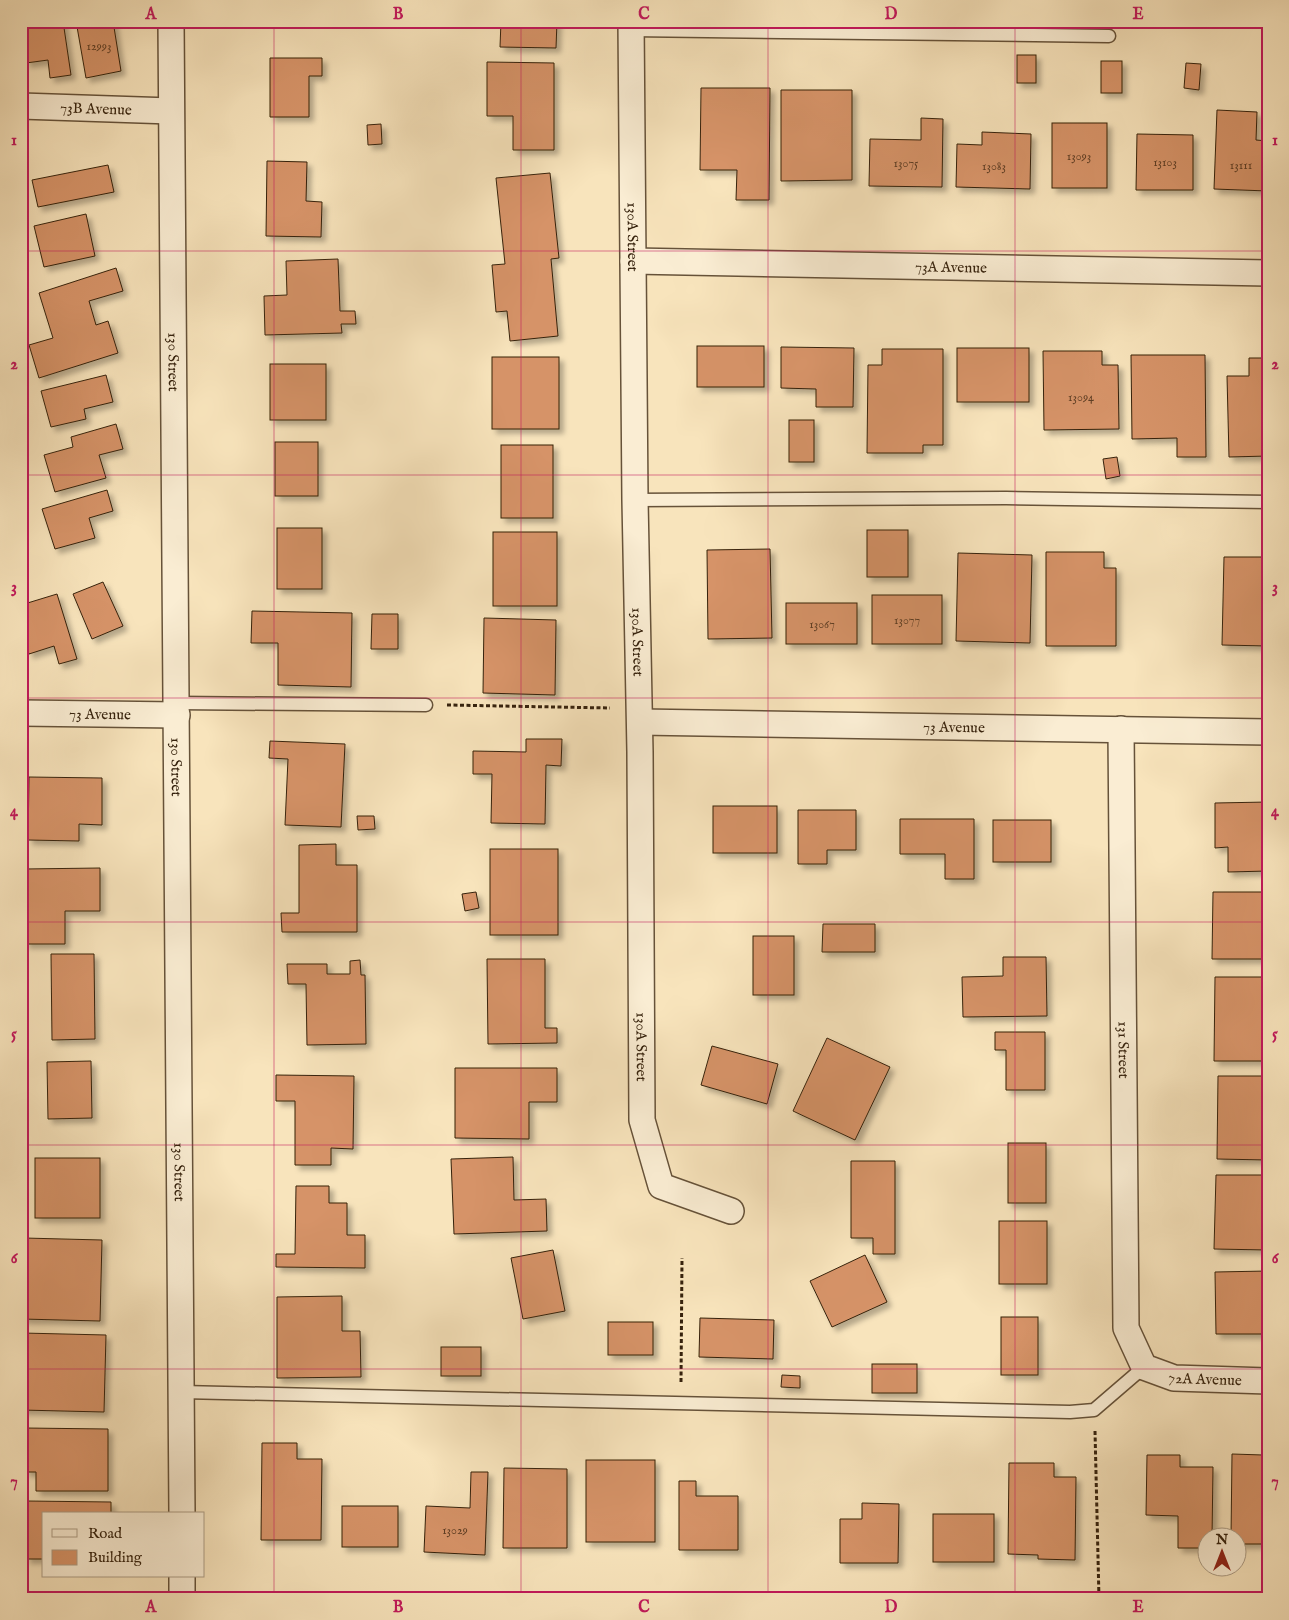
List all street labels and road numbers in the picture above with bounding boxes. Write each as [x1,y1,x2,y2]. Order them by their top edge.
street label: 73B Avenue [60,98,132,119]
street label: 130A Street [623,202,643,272]
street label: 73A Avenue [915,257,987,277]
street label: 130 Street [164,332,183,392]
street label: 130A Street [628,607,648,677]
street label: 73 Avenue [69,704,131,724]
street label: 73 Avenue [923,717,985,737]
street label: 130 Street [167,737,186,797]
street label: 130A Street [632,1012,651,1082]
street label: 131 Street [1114,1021,1133,1079]
street label: 130 Street [170,1142,189,1202]
street label: 72A Avenue [1165,1367,1242,1390]

